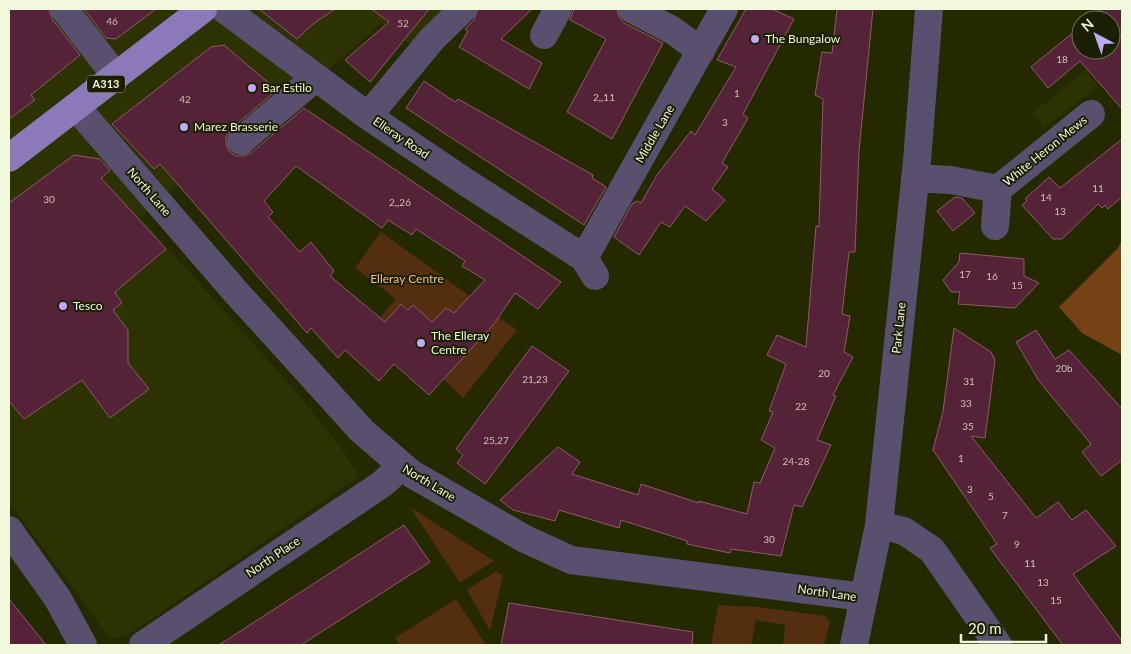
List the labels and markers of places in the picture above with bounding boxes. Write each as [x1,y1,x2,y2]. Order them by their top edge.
place label: The Bungalow [765,31,841,46]
marker: The Bungalow [749,33,761,45]
place label: Bar Estilo [262,80,312,95]
marker: Bar Estilo [246,82,258,94]
place label: Marez Brasserie [194,119,278,134]
marker: Marez Brasserie [178,121,190,133]
place label: Tesco [73,298,103,313]
marker: Tesco [57,300,69,312]
place label: The Elleray Centre [431,328,490,357]
marker: The Elleray Centre [415,337,427,349]

